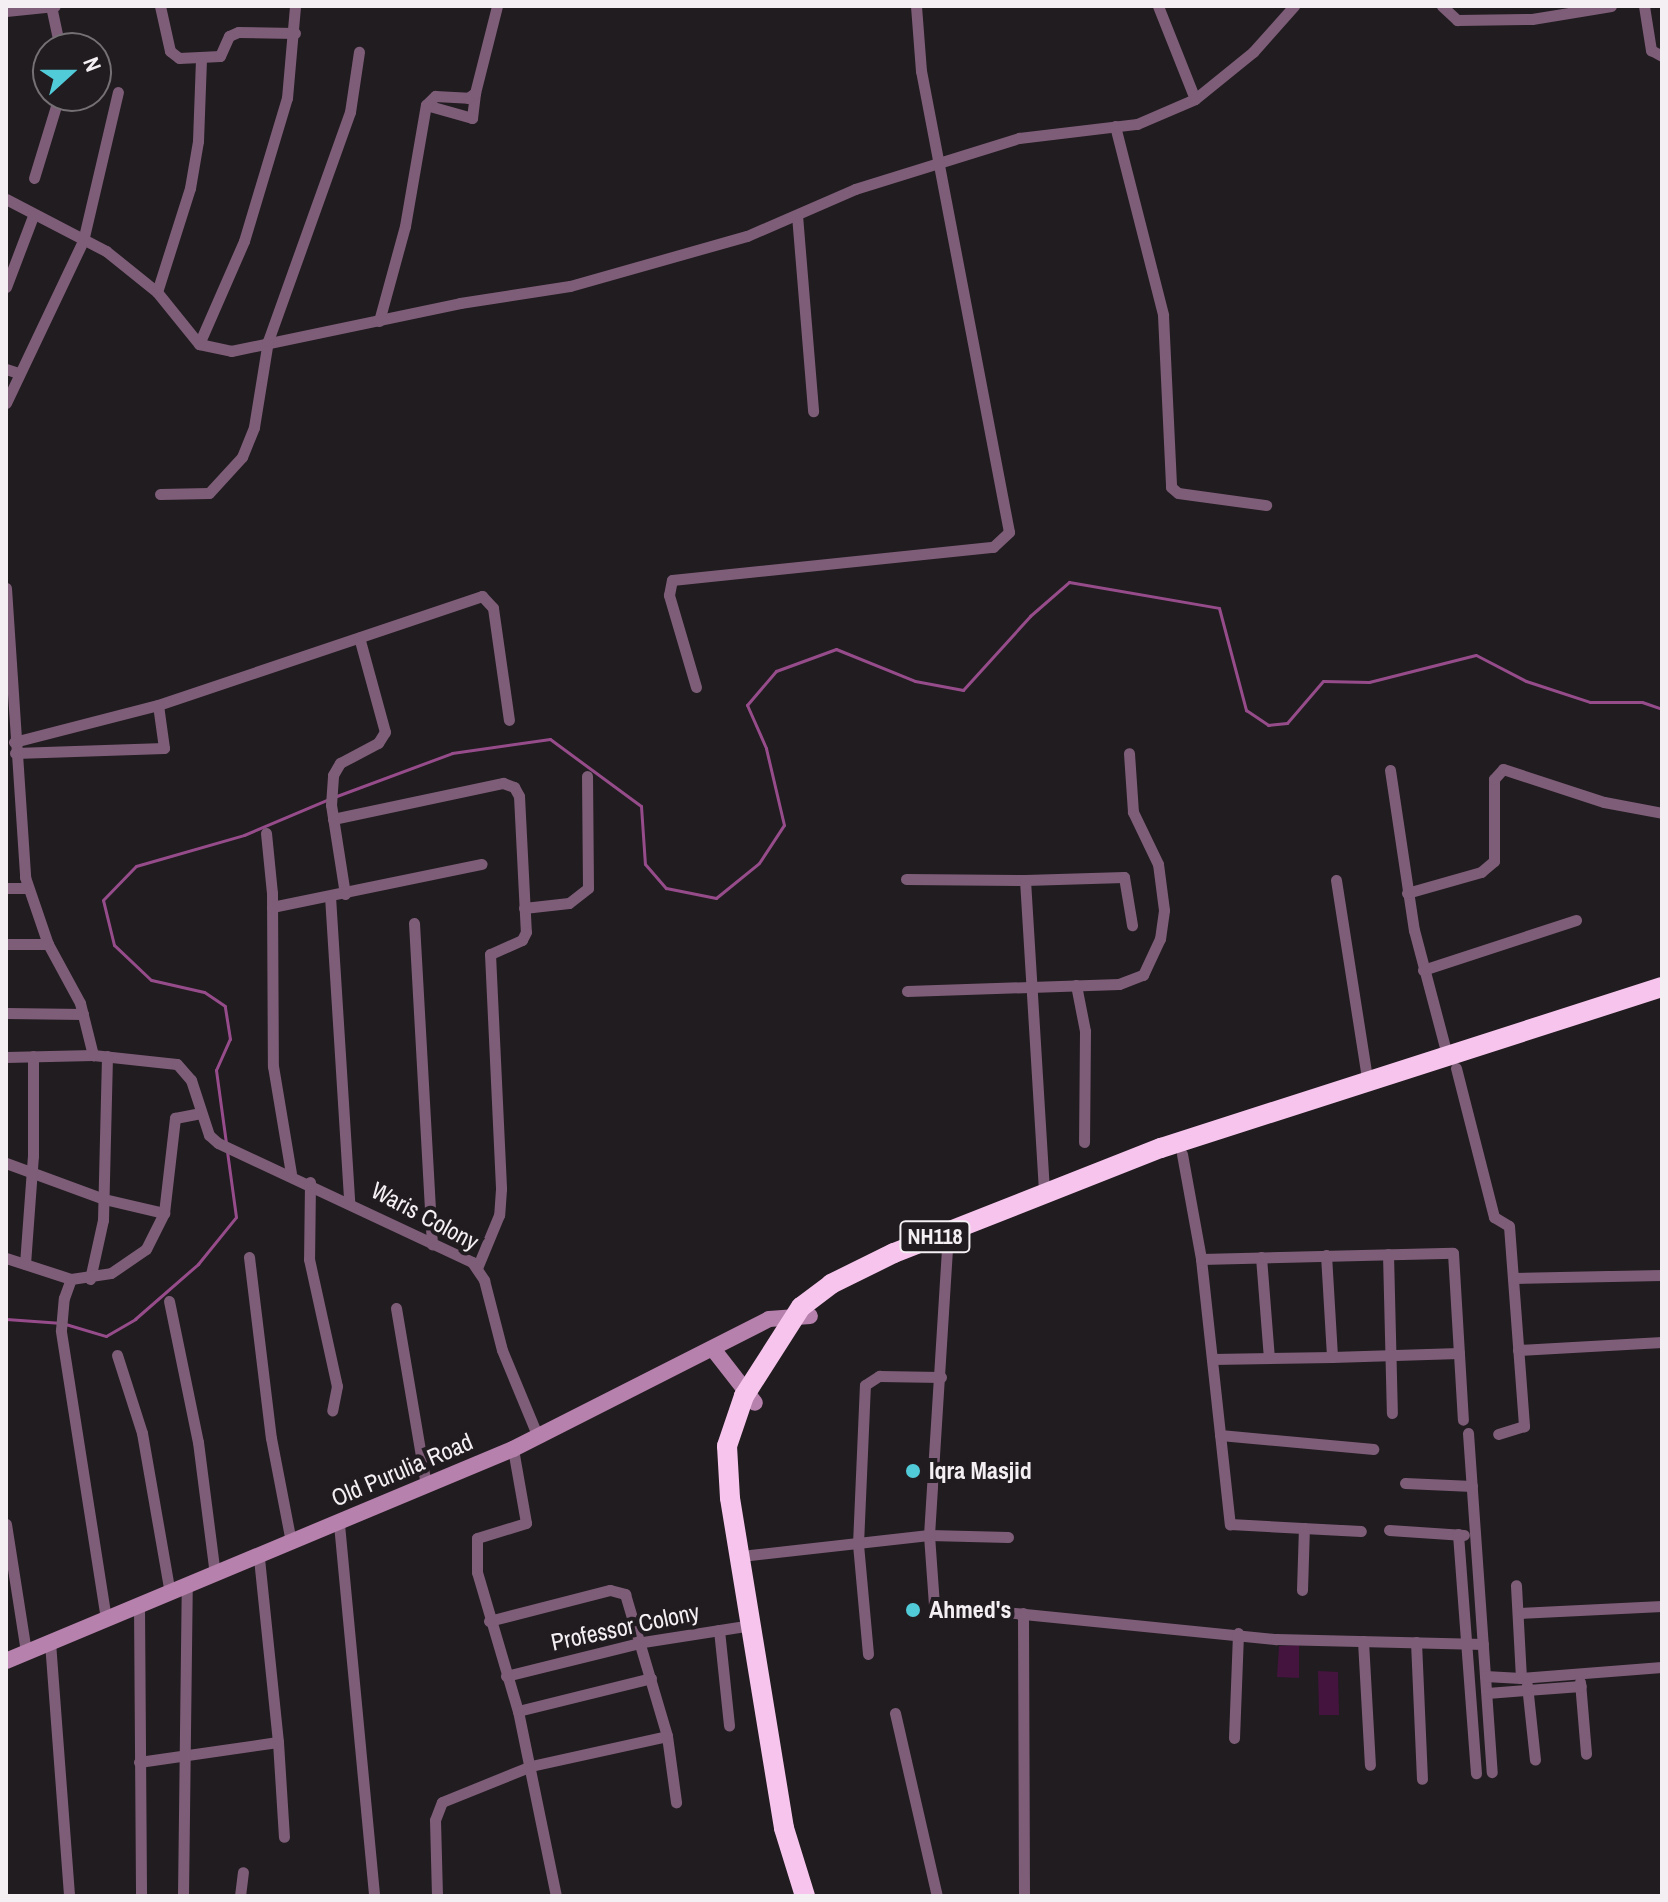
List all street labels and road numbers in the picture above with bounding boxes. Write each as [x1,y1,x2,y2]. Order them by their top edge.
street label: Waris Colony [366,1176,484,1256]
road number: NH118 [899,1219,971,1255]
street label: Old Purulia Road [327,1427,477,1513]
street label: Professor Colony [548,1597,702,1657]

